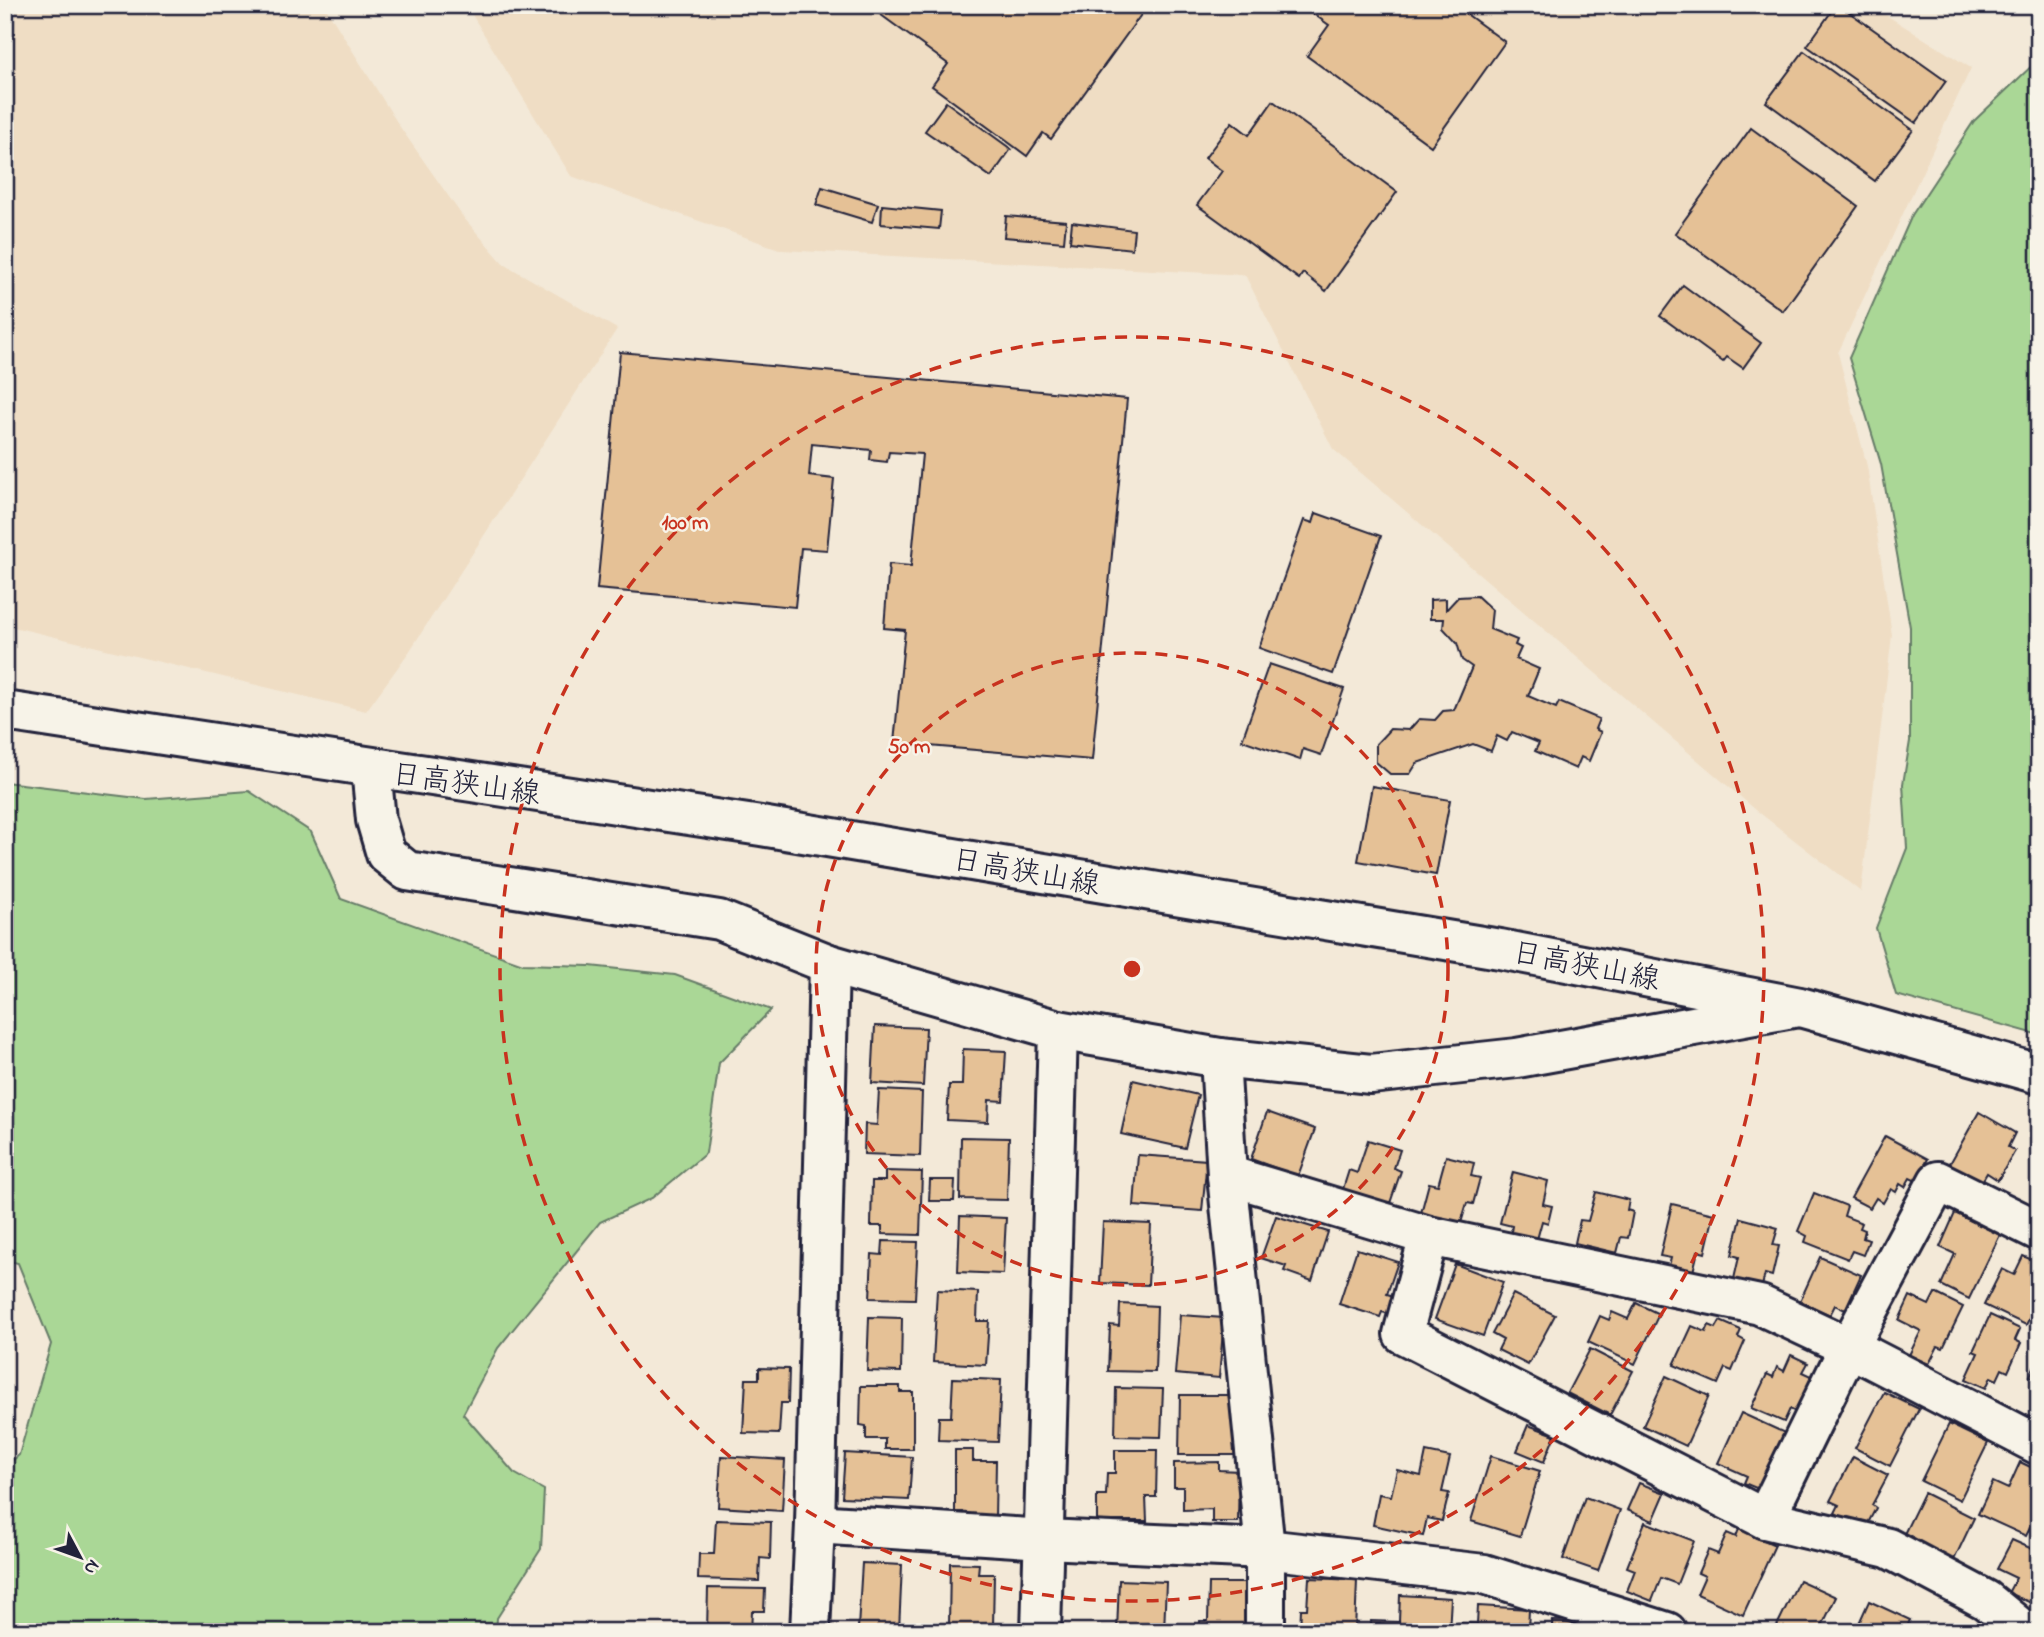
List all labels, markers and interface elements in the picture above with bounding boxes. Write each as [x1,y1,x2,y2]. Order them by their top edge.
text: 100 m [662,509,708,539]
text: 50 m [888,733,930,763]
street label: 日高狭山線 [388,754,543,818]
street label: 日高狭山線 [948,839,1103,909]
street label: 日高狭山線 [1508,932,1663,1004]
centre of rings [1120,957,1144,981]
north arrow [46,1522,116,1592]
text: N [76,1553,105,1580]

